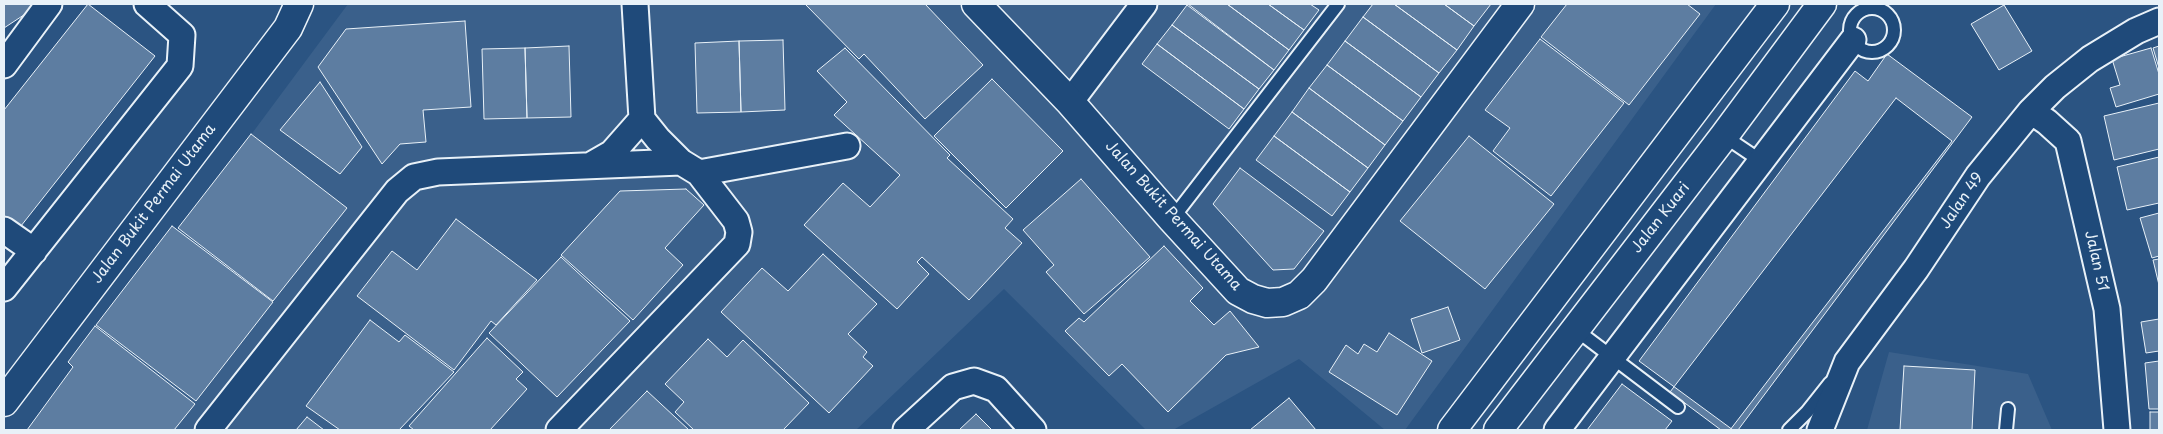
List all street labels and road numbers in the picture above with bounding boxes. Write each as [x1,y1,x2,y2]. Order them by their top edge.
street label: Jalan Bukit Permai Utama [88,121,220,287]
street label: Jalan Bukit Permai Utama [1101,138,1245,294]
street label: Jalan 49 [1937,169,1987,233]
street label: Jalan Kuari [1628,179,1694,257]
street label: Jalan 51 [2080,229,2112,293]

